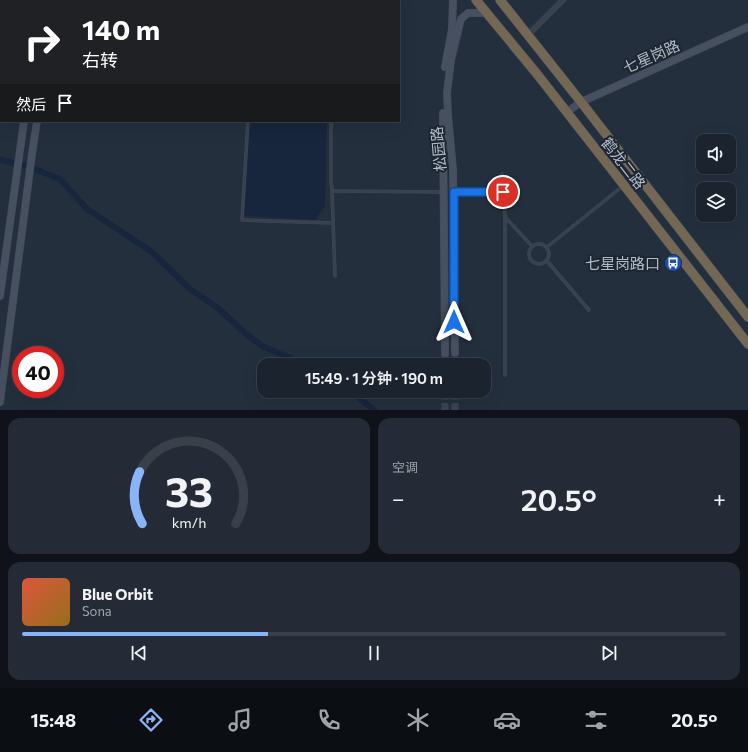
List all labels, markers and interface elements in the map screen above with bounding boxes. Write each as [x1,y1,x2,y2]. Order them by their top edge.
text: 140 m [82,12,160,46]
icon: right [16,16,68,68]
street label: 七星岗路 [620,36,682,76]
text: 右转 [82,49,118,71]
icon: arrive [54,92,76,114]
text: 然后 [16,95,46,113]
street label: 松园路 [427,126,449,172]
street label: 鹤龙二路 [598,134,650,192]
map controls [696,134,736,222]
button: sound [696,134,736,174]
pin [486,175,520,209]
icon: arrive [492,181,514,203]
button: layers [696,182,736,222]
bus stop icon: 七星岗路口 [663,253,683,273]
place label: 七星岗路口 [585,254,660,272]
position arrow [433,301,475,343]
speed limit sign: 40 [12,346,64,398]
text: 15:49 · 1 分钟 · 190 m [305,369,443,387]
text: 空调 [392,459,418,475]
text: 33 [165,465,213,516]
text: 20.5° [521,480,597,517]
text: − [392,485,405,512]
text: + [713,485,726,512]
text: km/h [172,513,206,531]
text: Blue Orbit [82,585,153,603]
text: Sona [82,603,112,619]
icon: previous [128,642,150,664]
icon: pause [363,642,385,664]
icon: next [598,642,620,664]
icon: directions [137,706,165,734]
icon: music [226,706,254,734]
icon: phone [315,706,343,734]
icon: climate [404,706,432,734]
icon: car [493,706,521,734]
icon: filters [582,706,610,734]
text: 15:48 [31,709,76,731]
text: 20.5° [671,709,717,731]

